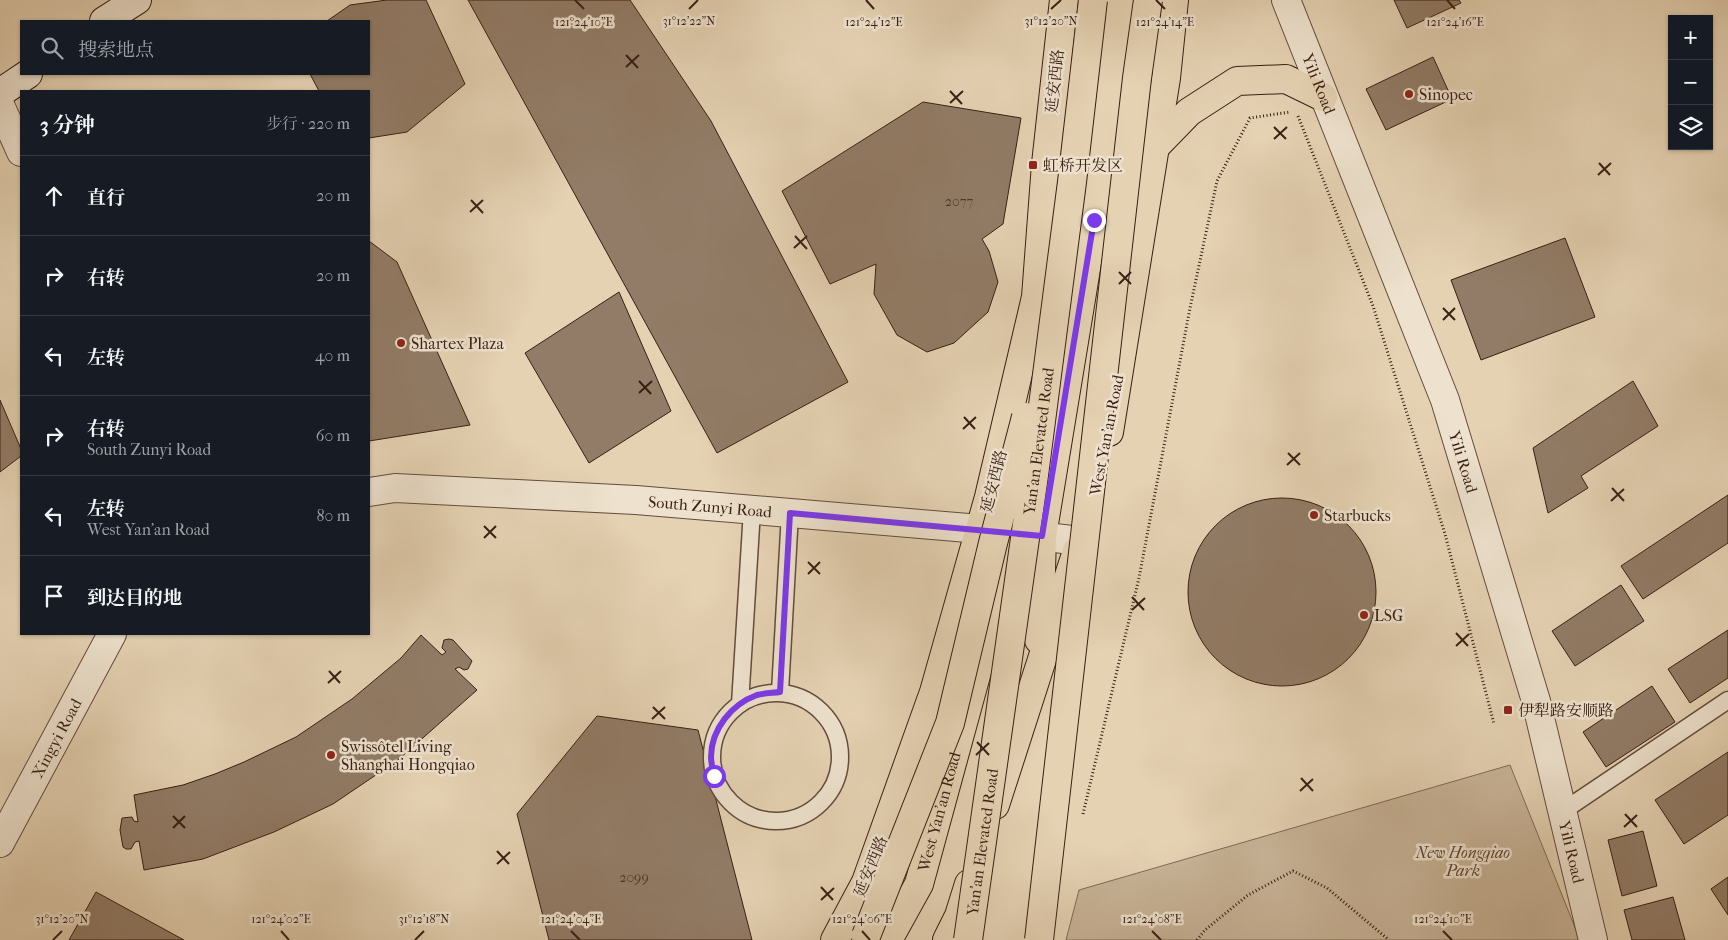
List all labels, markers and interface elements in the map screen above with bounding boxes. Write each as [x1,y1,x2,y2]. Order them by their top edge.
text: 31°12'22"N [663,14,715,28]
text: 31°12'20"N [1024,14,1078,28]
text: 121°24'10"E [555,15,613,29]
text: 121°24'12"E [845,15,903,29]
text: 121°24'14"E [1136,15,1194,29]
text: 121°24'16"E [1426,15,1484,29]
map controls [1668,15,1713,150]
button: + [1668,15,1713,60]
search box [20,20,370,75]
icon: search [38,34,66,62]
text: 搜索地点 [78,39,154,61]
street label: 延安西路 [1042,48,1067,114]
street label: Yili Road [1298,50,1339,117]
button: − [1668,60,1713,105]
place label: Sinopec [1419,85,1473,104]
marker: Sinopec [1403,88,1415,100]
button: layers [1668,105,1713,150]
text: 3 分钟 [40,113,95,137]
text: 步行 · 220 m [266,114,350,133]
place label: 虹桥开发区 [1043,156,1123,175]
marker: 虹桥开发区 [1027,159,1039,171]
icon: ahead [40,182,68,210]
text: 20 m [316,186,350,205]
text: 直行 [87,187,125,209]
house number: 2077 [945,193,973,210]
route end [1083,209,1106,232]
icon: right [40,262,68,290]
text: 20 m [316,266,350,285]
text: 右转 [87,267,125,289]
place label: Shartex Plaza [411,334,504,353]
marker: Shartex Plaza [395,337,407,349]
icon: left [40,342,68,370]
text: 40 m [315,346,350,365]
text: 左转 [87,347,125,369]
street label: Yan'an Elevated Road [1019,366,1058,517]
street label: West Yan'an Road [1085,373,1128,498]
text: 右转 [87,418,125,440]
icon: right [40,422,68,450]
text: 60 m [316,426,350,445]
street label: Yili Road [1445,428,1482,495]
text: South Zunyi Road [87,440,211,459]
street label: 延安西路 [977,448,1010,514]
street label: South Zunyi Road [647,492,773,521]
text: 左转 [87,498,125,520]
icon: left [40,502,68,530]
text: 80 m [316,506,350,525]
place label: Starbucks [1324,506,1391,525]
marker: Starbucks [1308,509,1320,521]
text: West Yan'an Road [87,520,210,539]
icon: arrive [40,582,68,610]
text: 到达目的地 [87,587,182,609]
place label: LSG [1374,606,1403,625]
marker: LSG [1358,609,1370,621]
street label: Xingyi Road [28,695,86,781]
place label: 伊犁路安顺路 [1518,701,1614,720]
marker: 伊犁路安顺路 [1502,704,1514,716]
place label: Swissôtel Living Shanghai Hongqiao [341,737,475,774]
marker: Swissôtel Living Shanghai Hongqiao [325,749,337,761]
street label: West Yan'an Road [914,750,965,875]
route start [703,765,726,788]
street label: Yan'an Elevated Road [962,767,1002,918]
street label: Yili Road [1555,818,1588,885]
street label: 延安西路 [850,833,891,899]
park label: New Hongqiao Park [1415,843,1510,880]
house number: 2099 [619,869,649,886]
text: 31°12'20"N [35,912,89,926]
text: 121°24'02"E [251,912,311,926]
text: 31°12'18"N [399,912,449,926]
text: 121°24'04"E [541,912,601,926]
text: 121°24'06"E [832,912,892,926]
text: 121°24'08"E [1122,912,1182,926]
text: 121°24'10"E [1414,912,1472,926]

